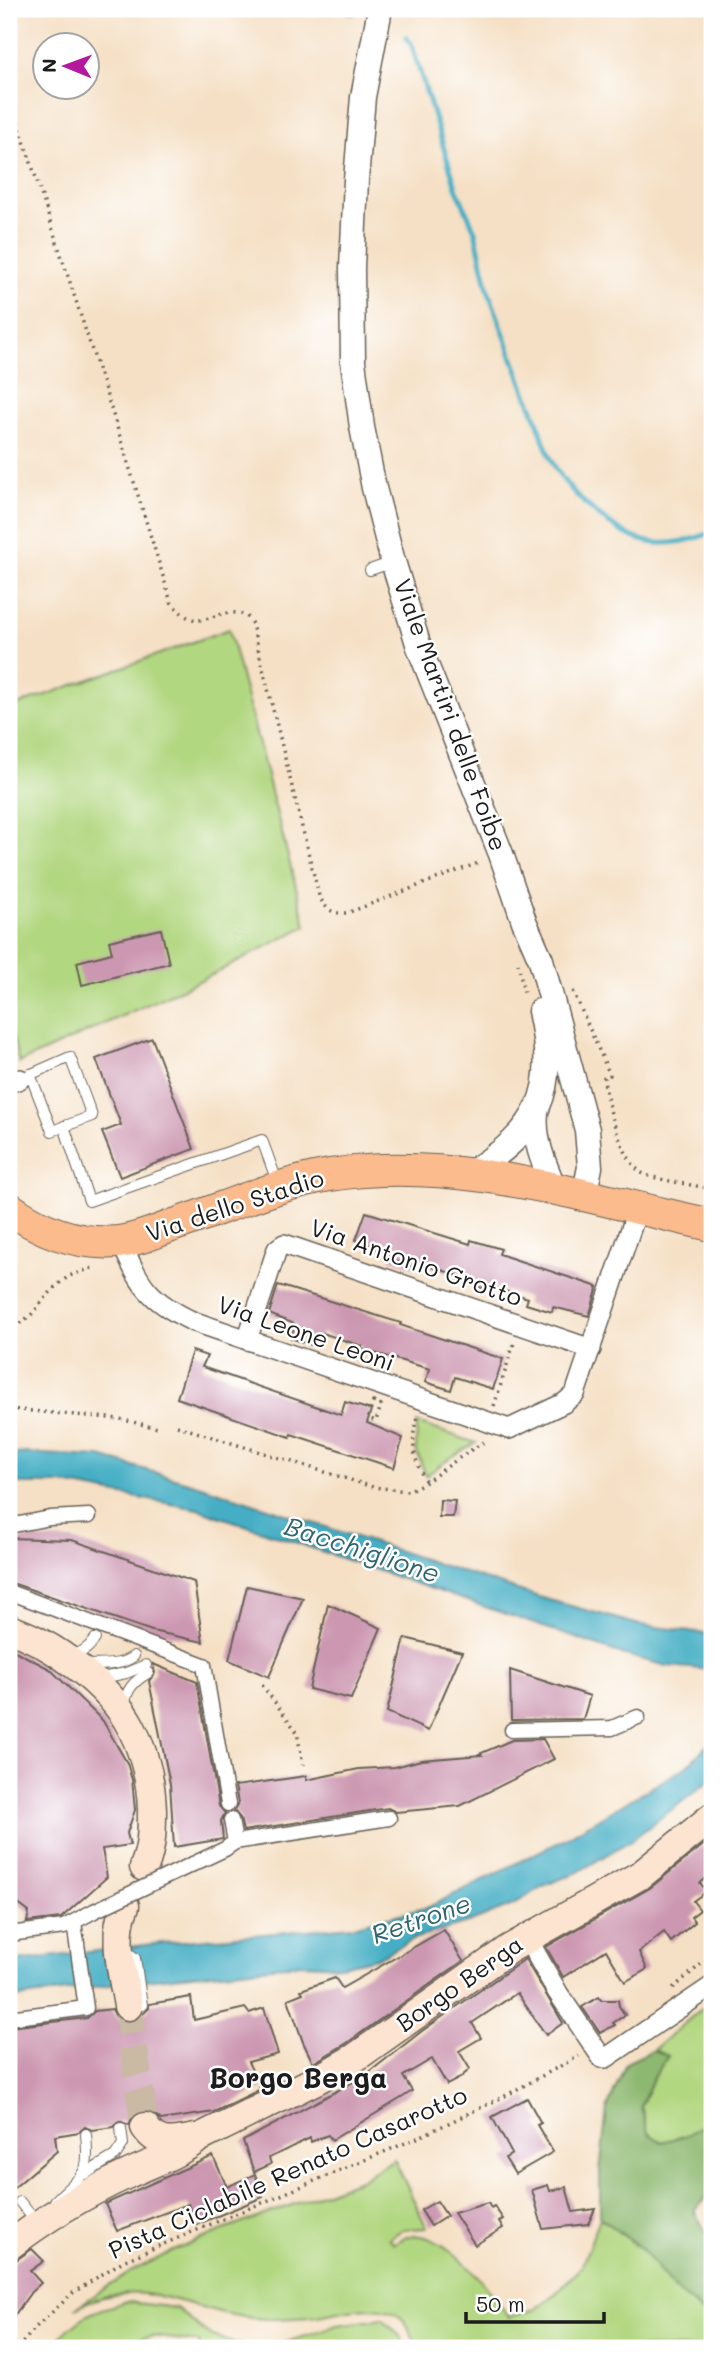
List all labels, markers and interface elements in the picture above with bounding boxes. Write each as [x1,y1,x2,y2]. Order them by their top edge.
north arrow [32,32,102,102]
text: N [36,58,61,73]
street label: Viale Martiri delle Foibe [388,574,515,855]
street label: Via dello Stadio [142,1161,327,1248]
street label: Via Antonio Grotto [306,1211,527,1312]
street label: Via Leone Leoni [214,1288,399,1377]
water label: Bacchiglione [280,1508,444,1590]
water label: Retrone [366,1885,475,1951]
street label: Borgo Berga [390,1928,529,2038]
district label: Borgo Berga [209,2059,387,2095]
street label: Pista Ciclabile Renato Casarotto [103,2078,471,2265]
scale bar [466,2280,604,2324]
text: 50 m [476,2290,525,2317]

